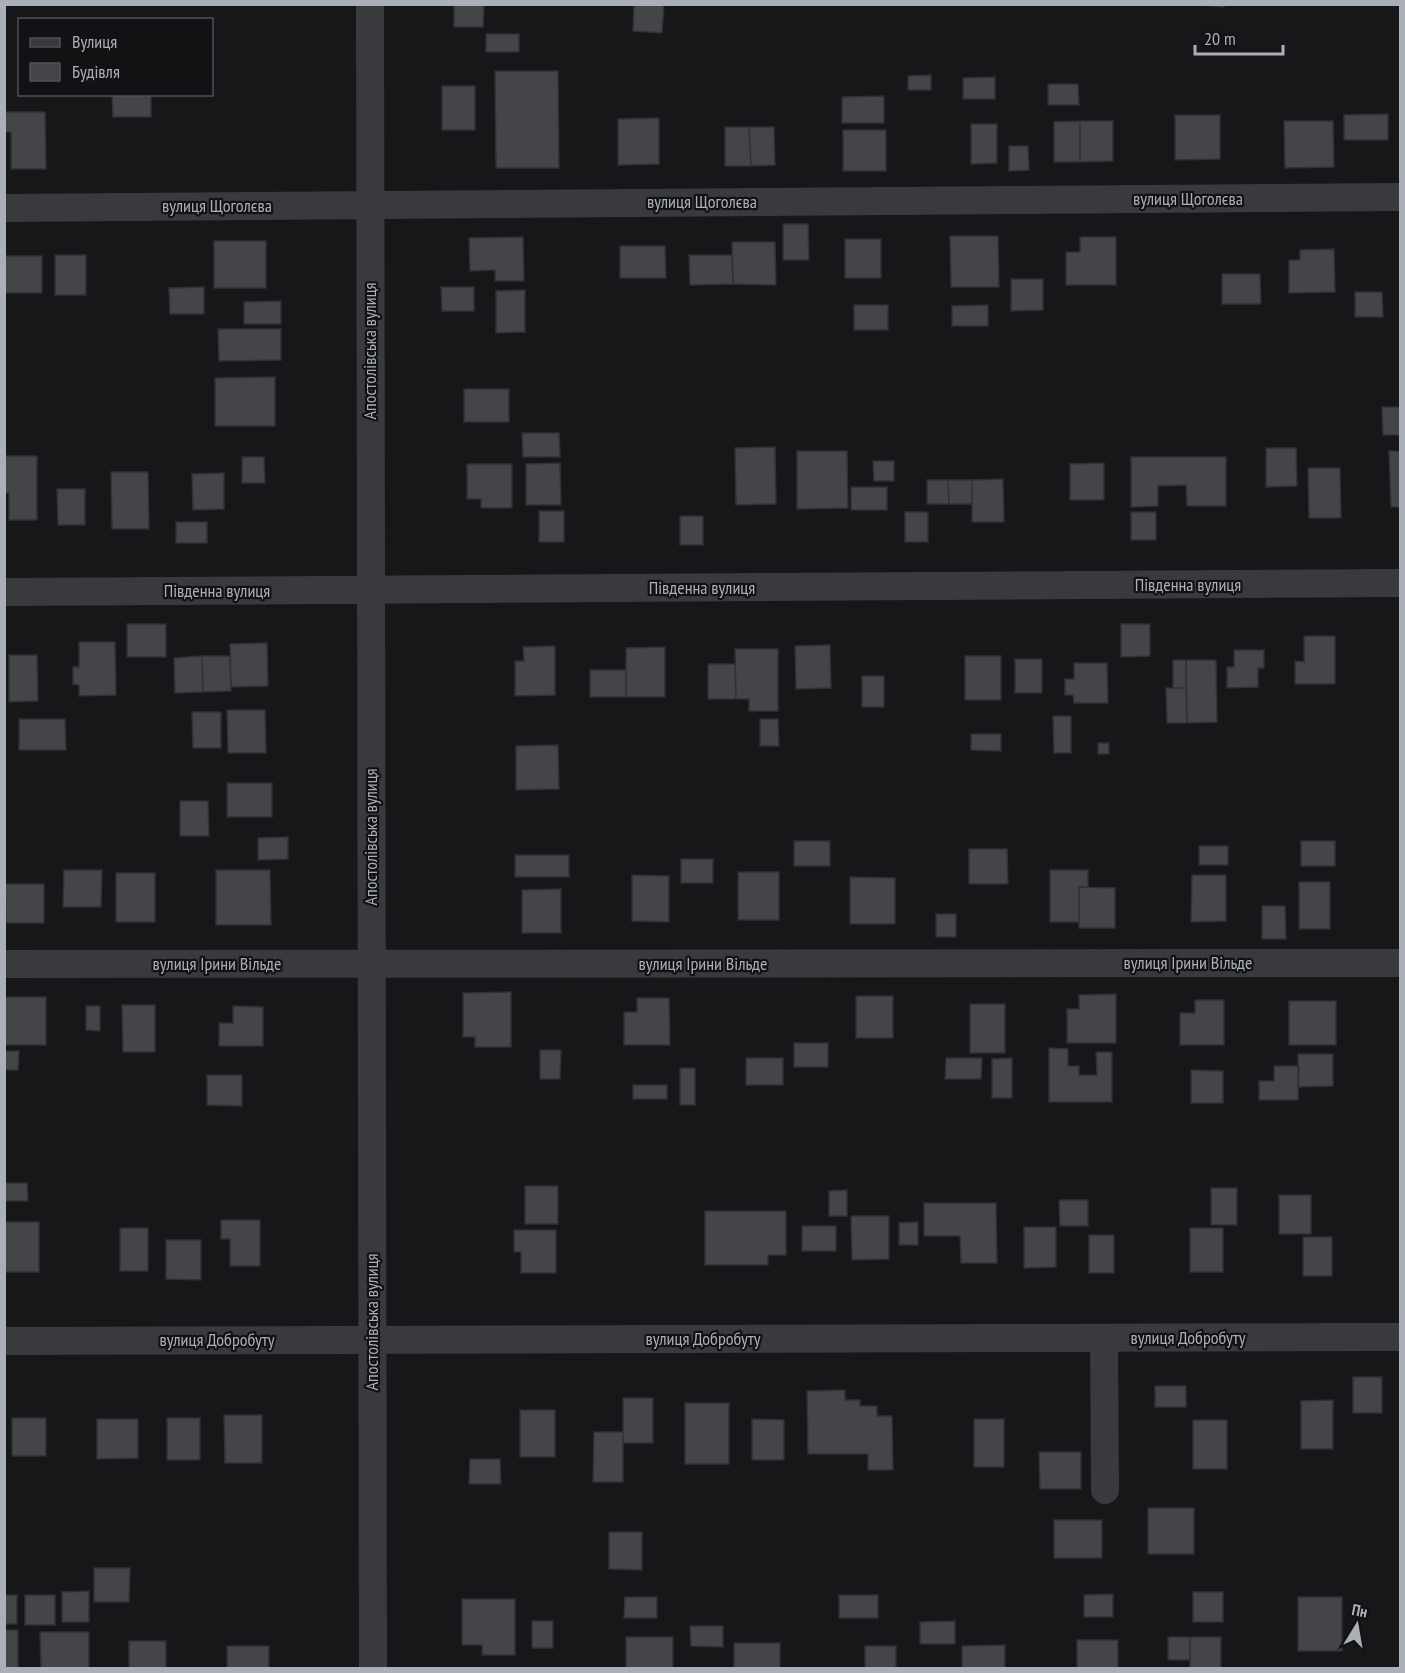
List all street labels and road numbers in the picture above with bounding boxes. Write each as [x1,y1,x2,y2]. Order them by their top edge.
street label: вулиця Щоголєва [1133,187,1243,210]
street label: вулиця Щоголєва [647,190,757,213]
street label: вулиця Щоголєва [162,194,272,217]
street label: Апостолівська вулиця [358,282,381,420]
street label: Південна вулиця [1135,573,1241,596]
street label: Південна вулиця [649,576,755,599]
street label: Південна вулиця [164,579,270,602]
street label: Апостолівська вулиця [359,768,382,906]
street label: вулиця Ірини Вільде [1124,951,1252,974]
street label: вулиця Ірини Вільде [153,952,281,975]
street label: вулиця Ірини Вільде [639,952,767,975]
street label: Апостолівська вулиця [360,1253,383,1391]
street label: вулиця Добробуту [1130,1326,1246,1349]
street label: вулиця Добробуту [645,1327,761,1350]
street label: вулиця Добробуту [159,1328,275,1351]

